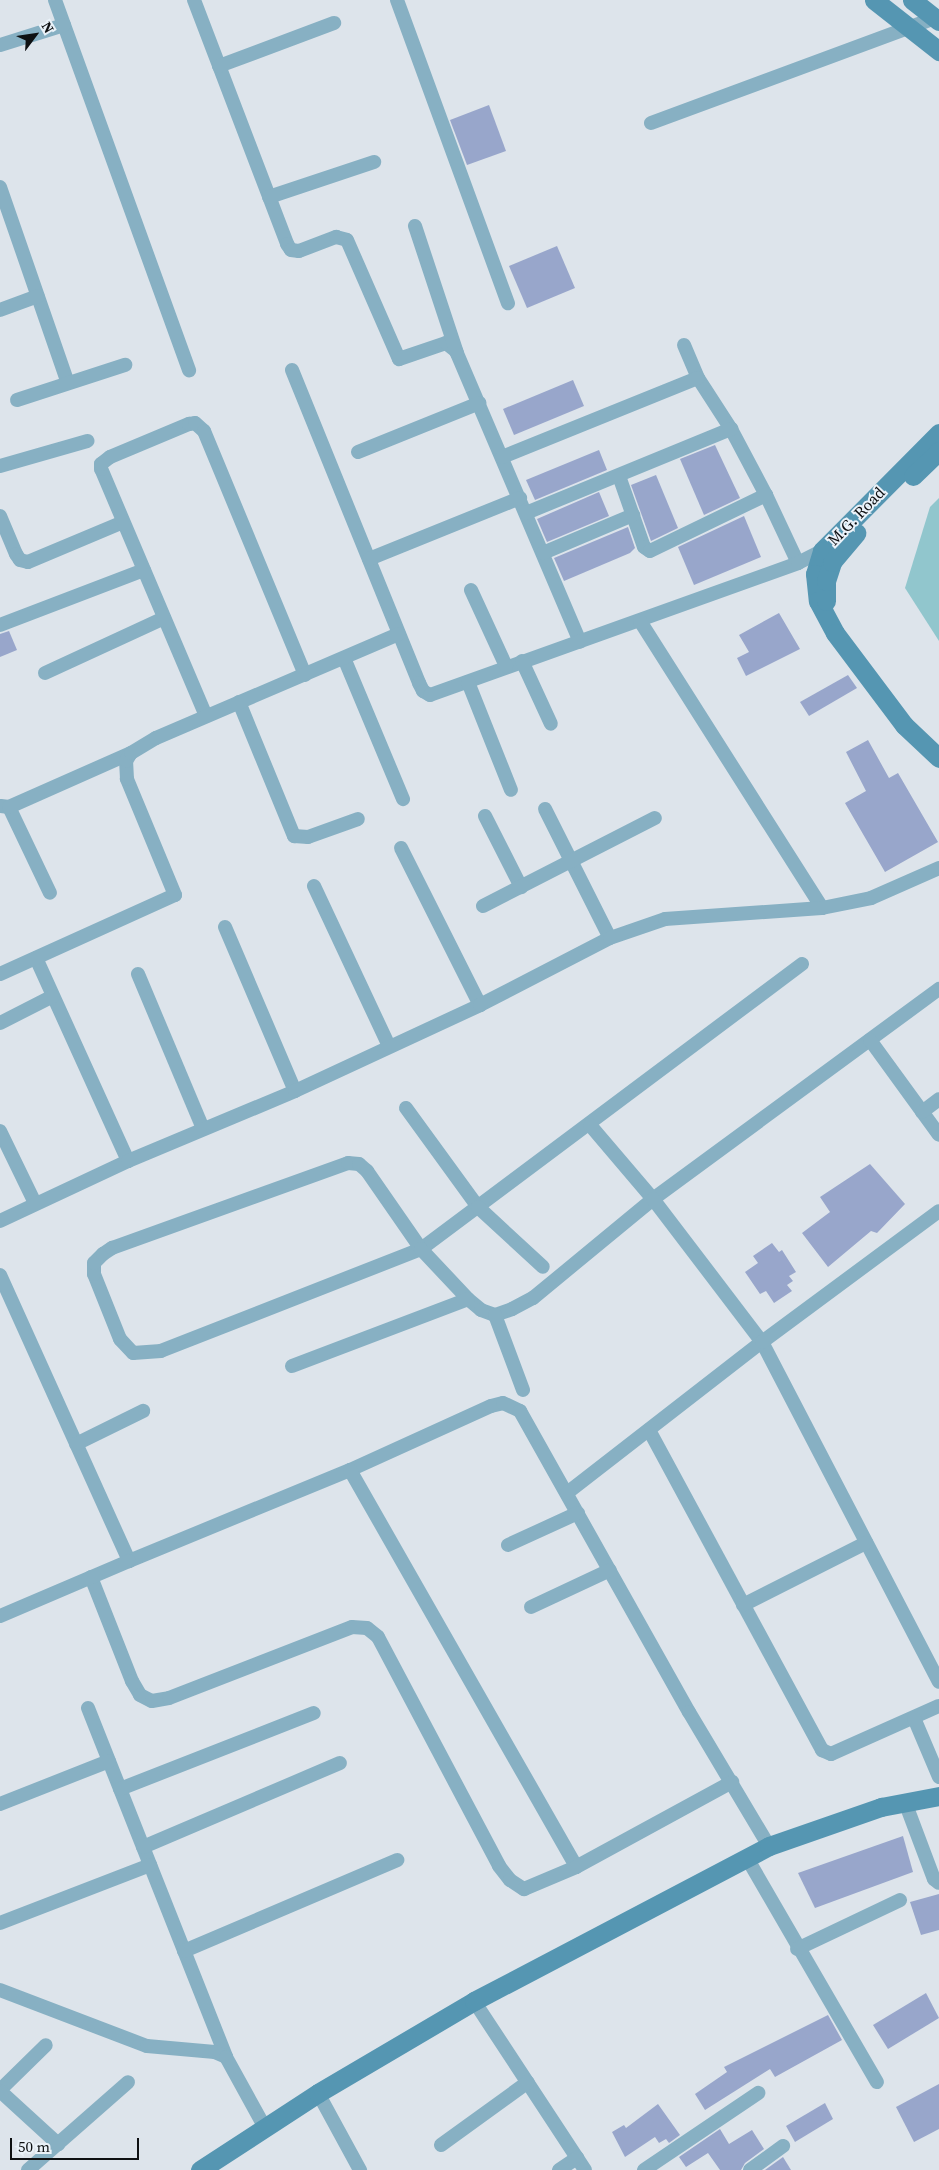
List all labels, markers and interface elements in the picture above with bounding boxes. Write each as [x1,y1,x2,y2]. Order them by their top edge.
north arrow [10,10,60,60]
text: N [37,18,59,37]
street label: M.G. Road [823,483,889,549]
scale bar [12,2128,141,2160]
text: 50 m [18,2136,50,2157]

